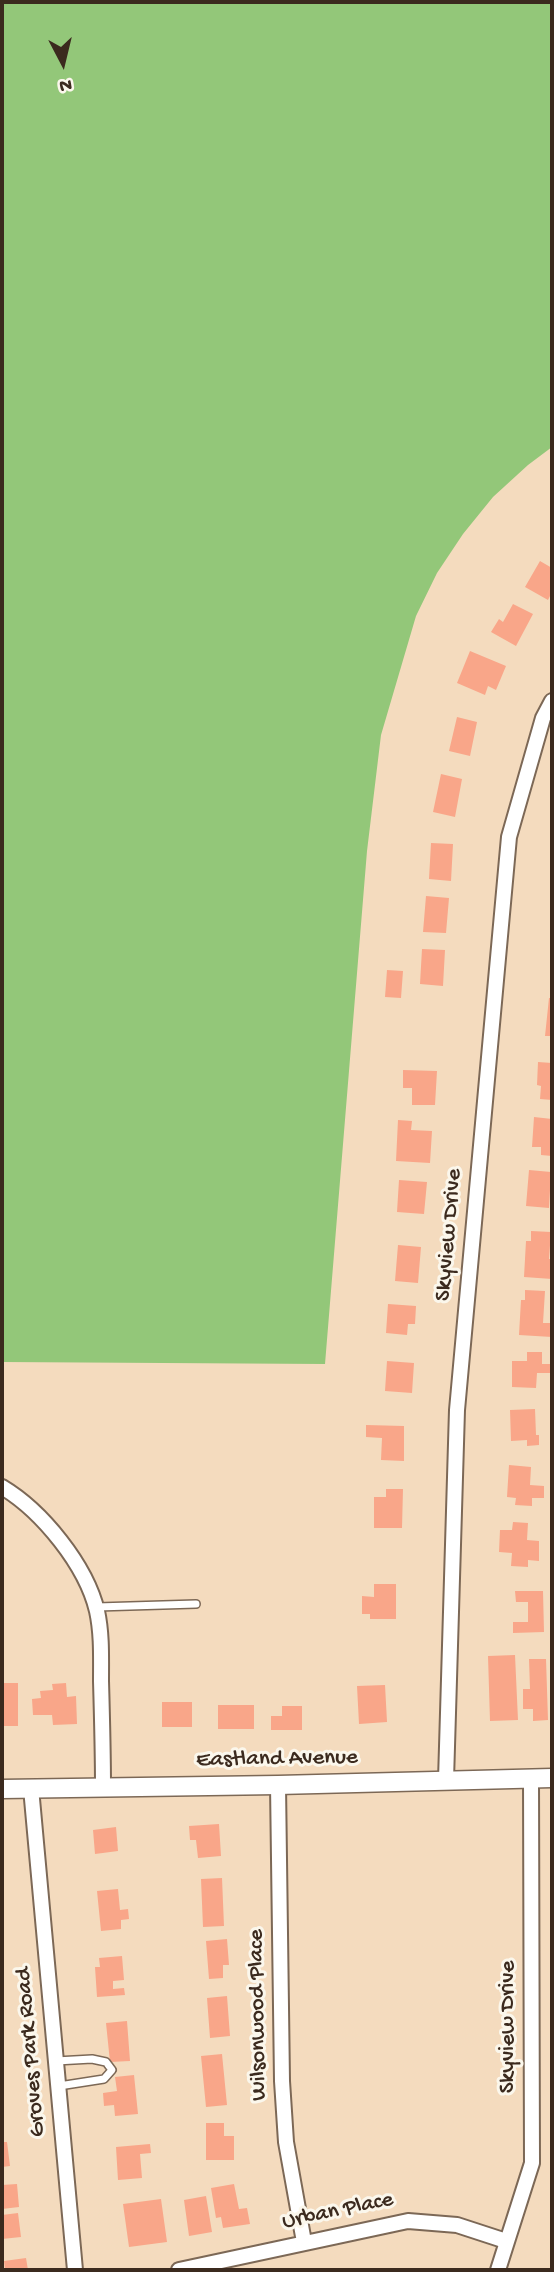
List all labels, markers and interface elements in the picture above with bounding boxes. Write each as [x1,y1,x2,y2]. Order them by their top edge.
north arrow [28,28,98,98]
text: N [58,72,73,97]
street label: Skyview Drive [430,1168,470,1302]
street label: Eastland Avenue [196,1745,358,1775]
street label: Wilsonwood Place [244,1929,274,2101]
street label: Skyview Drive [495,1961,523,2093]
street label: Groves Park Road [11,1966,53,2138]
street label: Urban Place [280,2187,396,2237]

